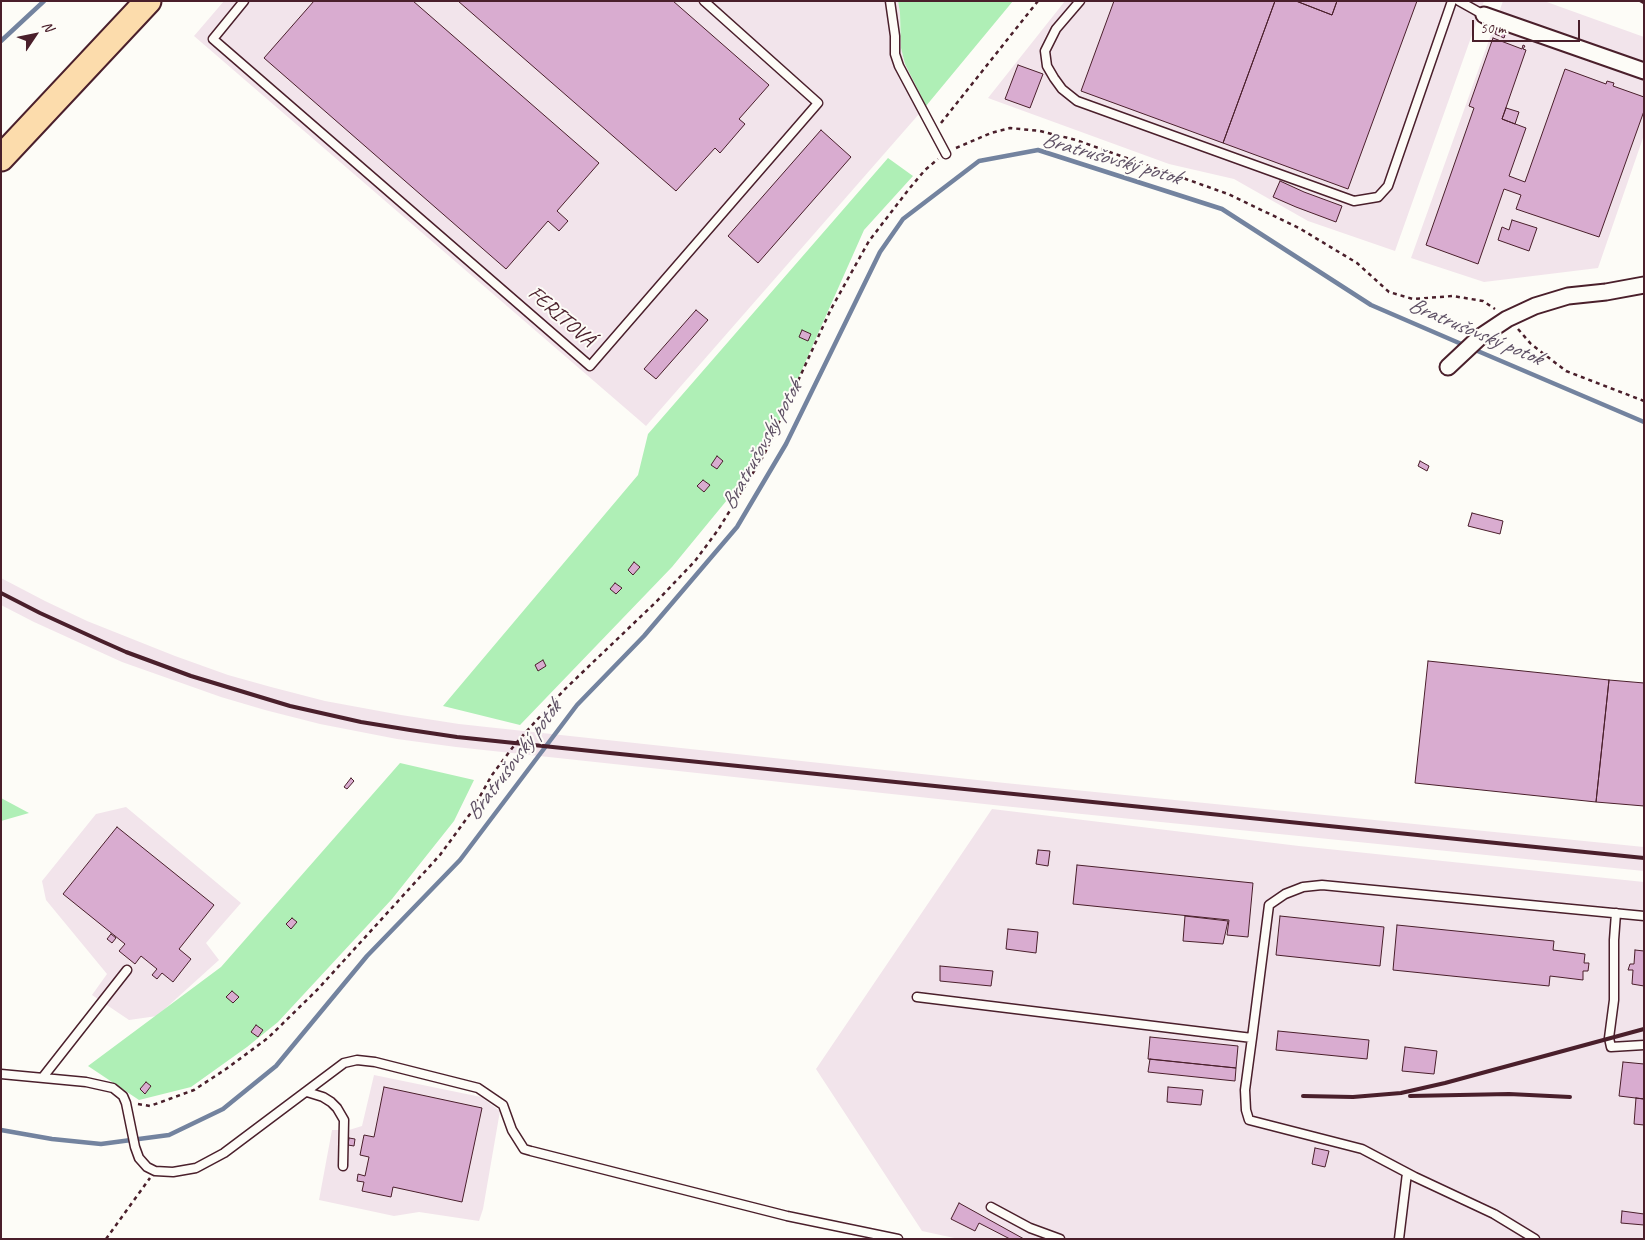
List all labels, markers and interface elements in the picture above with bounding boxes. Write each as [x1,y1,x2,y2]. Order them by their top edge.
north arrow [10,10,60,60]
scale bar [1475,10,1582,42]
text: N [38,18,57,35]
text: 50 m [1480,19,1506,38]
water label: Bratrušovský potok [1039,127,1183,191]
street label: FERITOVÁ [522,281,600,353]
water label: Bratrušovský potok [1404,292,1546,372]
water label: Bratrušovský potok [716,377,808,515]
water label: Bratrušovský potok [461,696,567,826]

